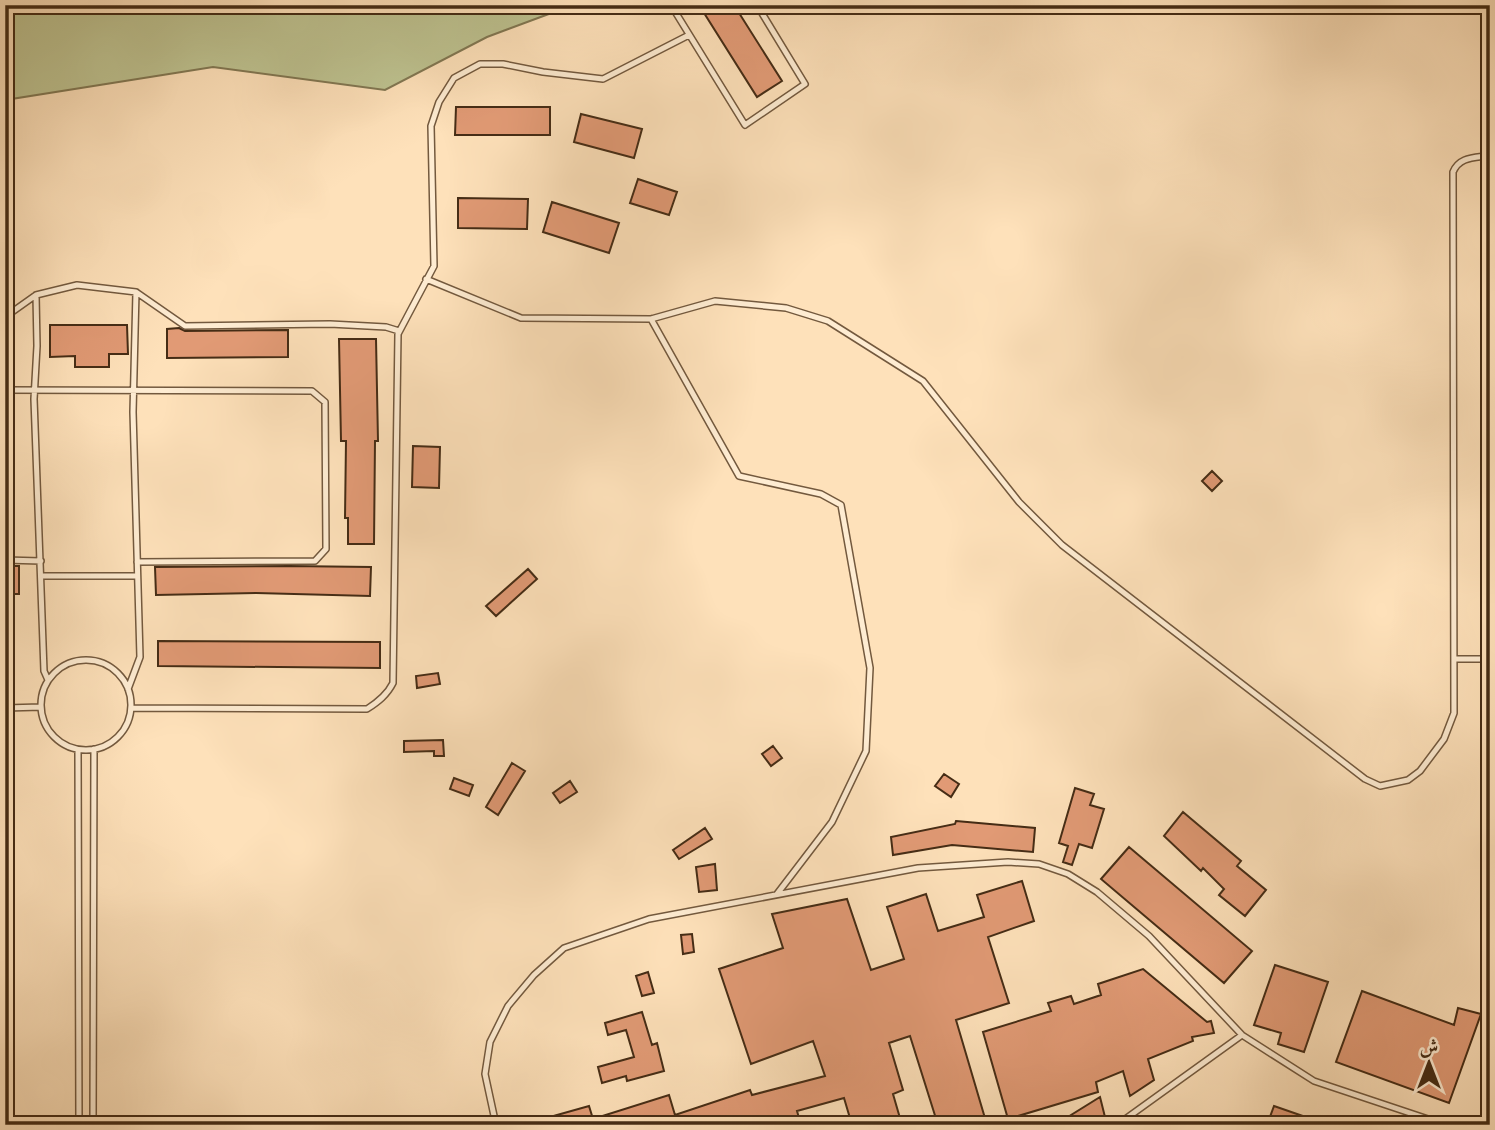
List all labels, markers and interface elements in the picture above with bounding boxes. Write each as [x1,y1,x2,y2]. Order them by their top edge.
north arrow [1394,1028,1464,1098]
text: ش [1420,1036,1438,1058]

